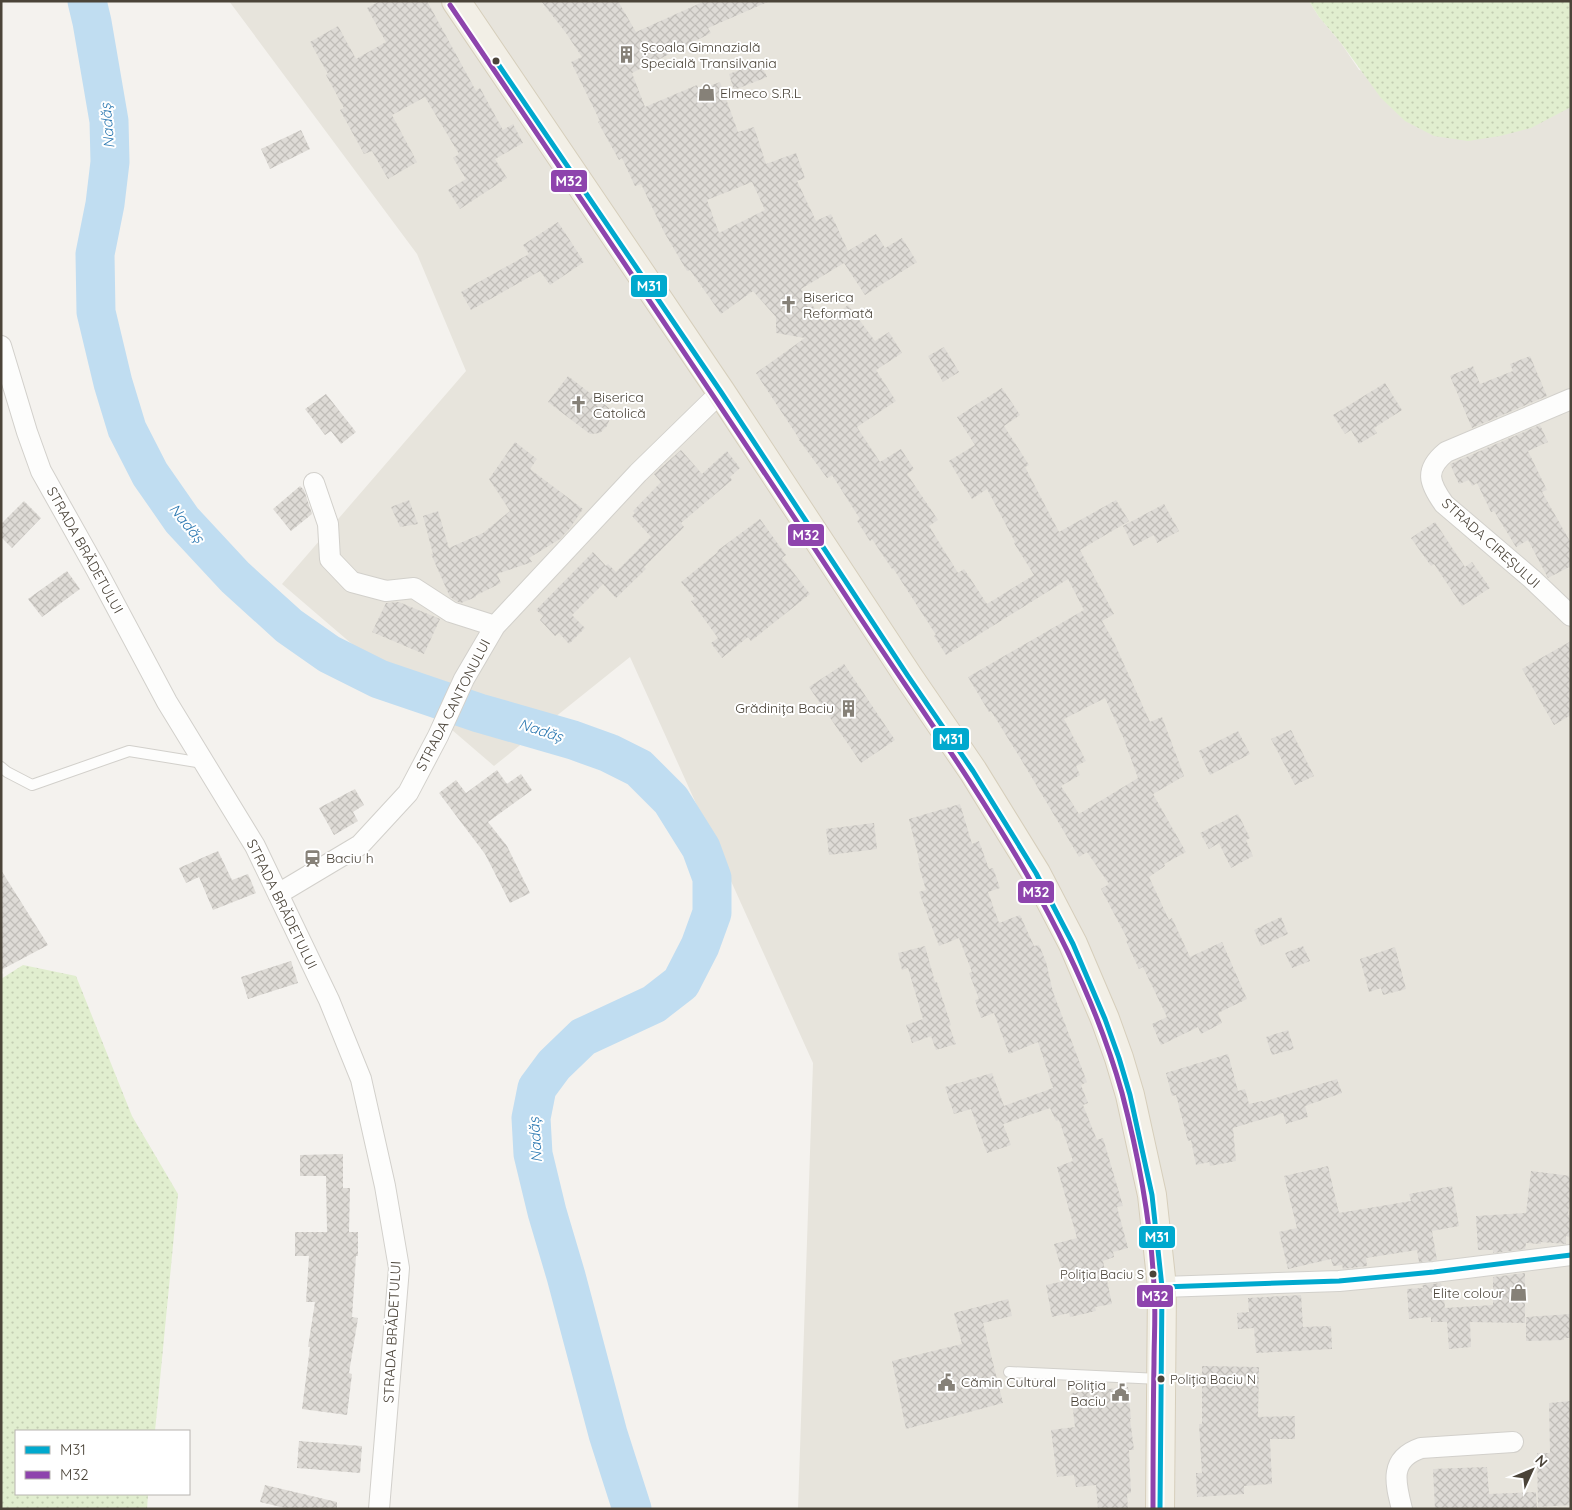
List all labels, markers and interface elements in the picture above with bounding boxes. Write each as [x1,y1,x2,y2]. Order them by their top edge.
place label: Școala Gimnazială Specială Transilvania [641,38,777,72]
building icon: Școala Gimnazială Specială Transilvania [617,45,637,65]
unlabelled marker [491,56,501,66]
shop icon: Elmeco S.R.L [696,83,716,103]
place label: Elmeco S.R.L [720,84,802,102]
water label: Nadăș [95,102,118,149]
line badge: M32 [550,169,588,193]
text: M32 [556,172,583,190]
line badge: M31 [630,274,668,298]
text: M31 [637,277,661,295]
place label: Biserica Reformată [803,288,873,322]
church icon: Biserica Reformată [779,295,799,315]
place label: Biserica Catolică [593,388,646,422]
church icon: Biserica Catolică [569,395,589,415]
street label: STRADA BRĂDETULUI [43,483,127,617]
street label: STRADA CIREȘULUI [1438,494,1544,592]
water label: Nadăș [165,499,209,547]
line badge: M32 [787,523,825,547]
text: M32 [793,526,820,544]
street label: STRADA CANTONULUI [412,636,494,774]
building icon: Grădinița Baciu [838,698,858,718]
place label: Grădinița Baciu [735,699,834,717]
water label: Nadăș [517,714,566,746]
line badge: M31 [932,727,970,751]
text: M31 [939,730,963,748]
street label: STRADA BRĂDETULUI [243,836,321,972]
station icon: Baciu h [302,848,322,868]
place label: Baciu h [326,849,374,867]
line badge: M32 [1017,880,1055,904]
text: M32 [1023,883,1050,901]
water label: Nadăș [524,1116,546,1163]
line badge: M31 [1138,1225,1176,1249]
text: M31 [1145,1228,1169,1246]
street label: STRADA BRĂDETULUI [379,1260,405,1404]
place label: Poliția Baciu S [1060,1266,1144,1282]
marker: Poliția Baciu S [1148,1269,1158,1279]
shop icon: Elite colour [1508,1283,1528,1303]
line badge: M32 [1136,1284,1174,1308]
place label: Elite colour [1433,1284,1505,1302]
text: M32 [1142,1287,1169,1305]
place label: Poliția Baciu N [1170,1371,1256,1387]
public building icon: Cămin Cultural [937,1372,957,1392]
place label: Cămin Cultural [961,1373,1056,1391]
marker: Poliția Baciu N [1156,1374,1166,1384]
place label: Poliția Baciu [1067,1376,1106,1410]
public building icon: Poliția Baciu [1110,1383,1130,1403]
legend [15,1430,190,1495]
text: M31 [60,1440,86,1459]
north arrow [1507,1445,1557,1495]
text: N [1531,1451,1551,1471]
text: M32 [60,1465,89,1484]

